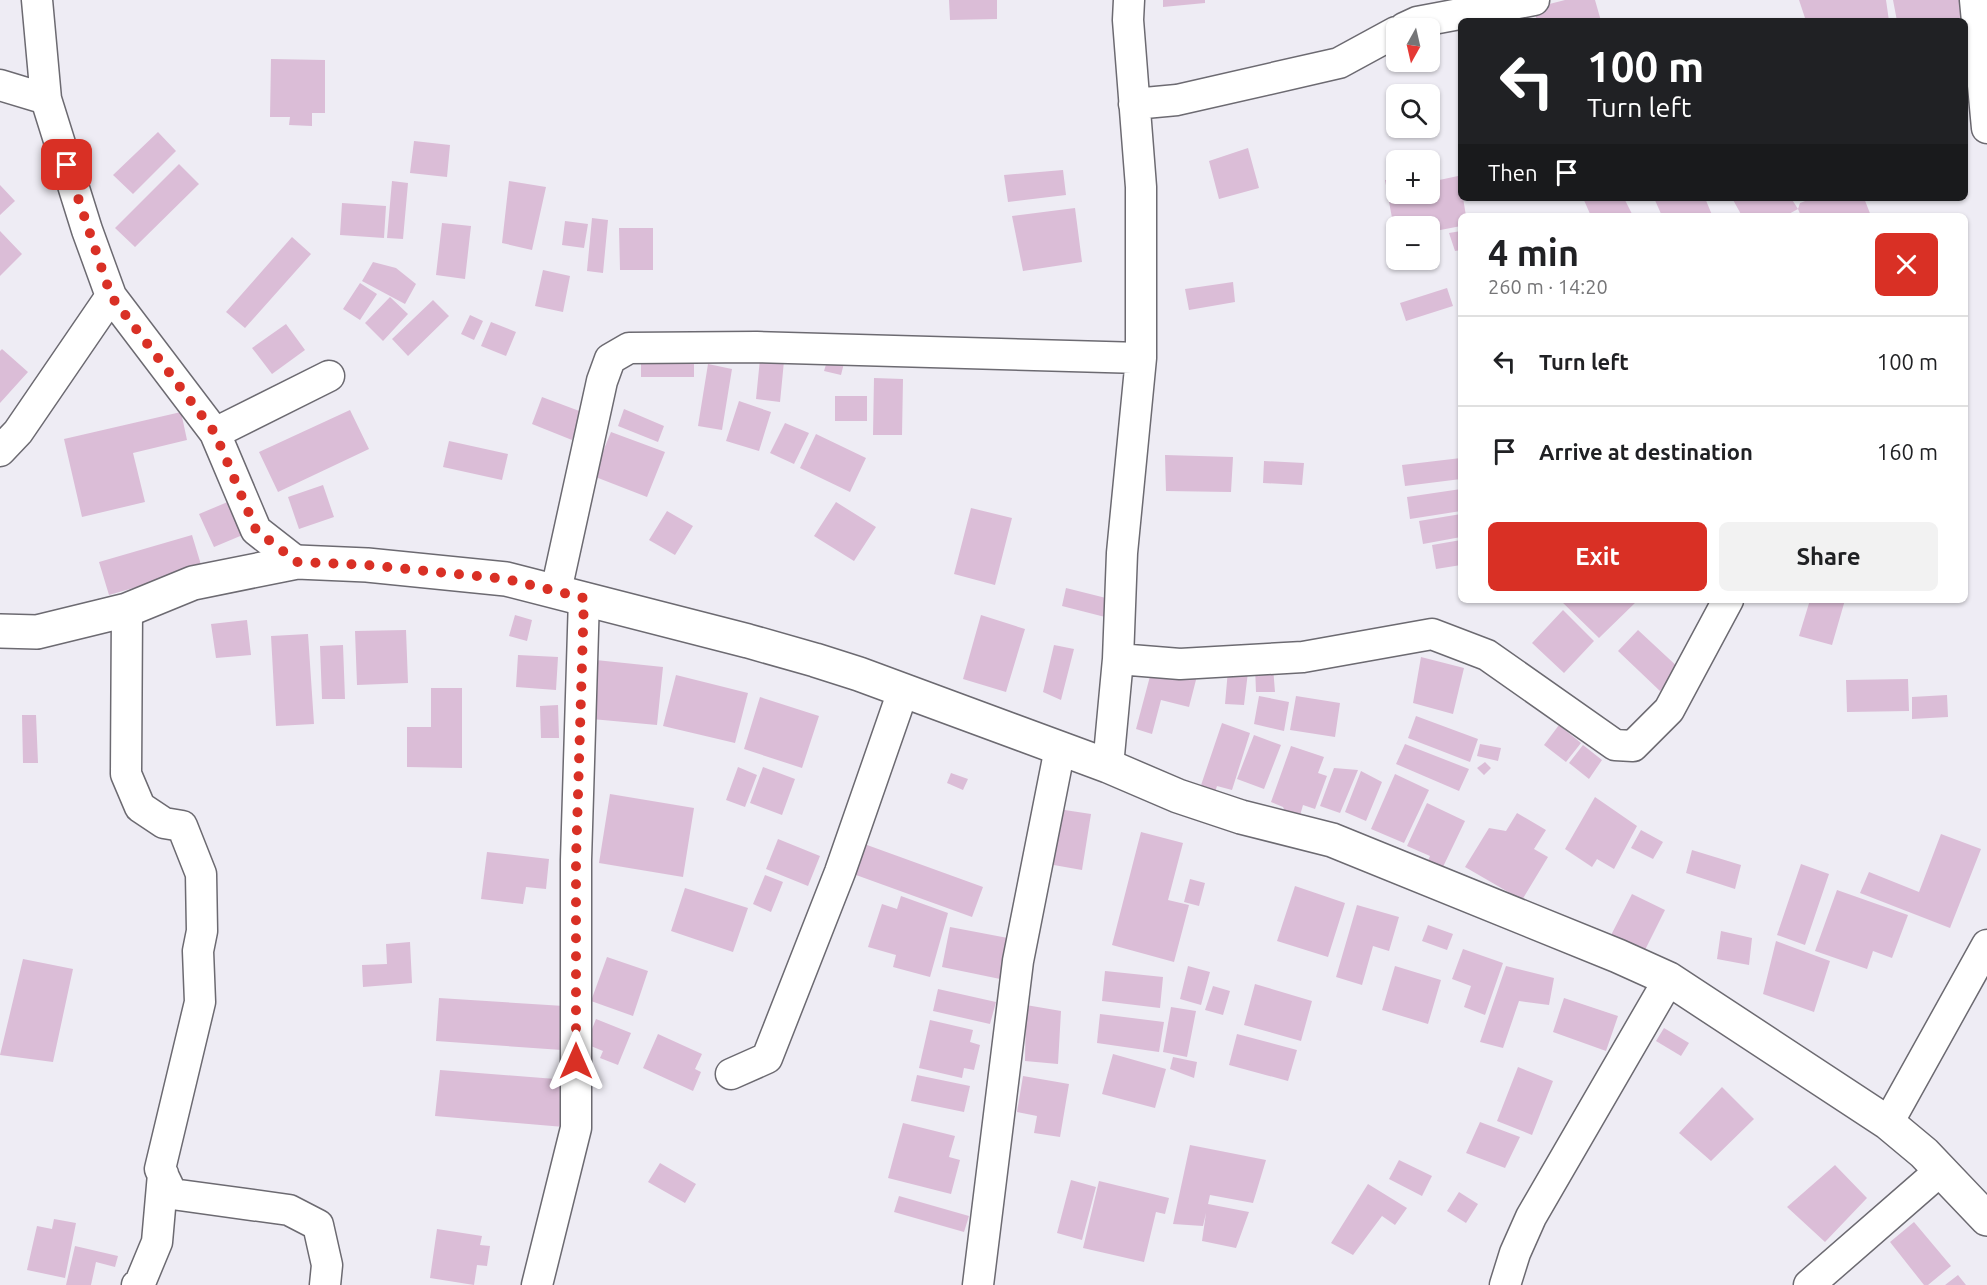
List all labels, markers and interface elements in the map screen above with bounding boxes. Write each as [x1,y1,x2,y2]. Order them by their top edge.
north arrow [1386,18,1440,72]
map controls [1386,18,1440,270]
icon: left [1488,42,1566,120]
text: 100 m [1587,43,1704,90]
button: search [1386,84,1440,138]
text: Turn left [1587,92,1691,122]
pin [41,139,92,190]
icon: arrive [50,148,83,181]
button: + [1386,150,1440,204]
icon: arrive [1550,156,1583,189]
text: Then [1488,160,1538,185]
button: − [1386,216,1440,270]
text: 4 min [1488,232,1579,273]
button: close [1875,233,1938,296]
text: 260 m · 14:20 [1488,275,1608,298]
icon: left [1488,345,1521,378]
text: Turn left [1539,349,1629,374]
text: 100 m [1877,349,1938,374]
icon: arrive [1488,435,1521,468]
text: Arrive at destination [1539,439,1753,464]
text: 160 m [1877,439,1938,464]
button: Exit [1488,522,1707,591]
button: Share [1719,522,1938,591]
position arrow [544,1029,608,1093]

